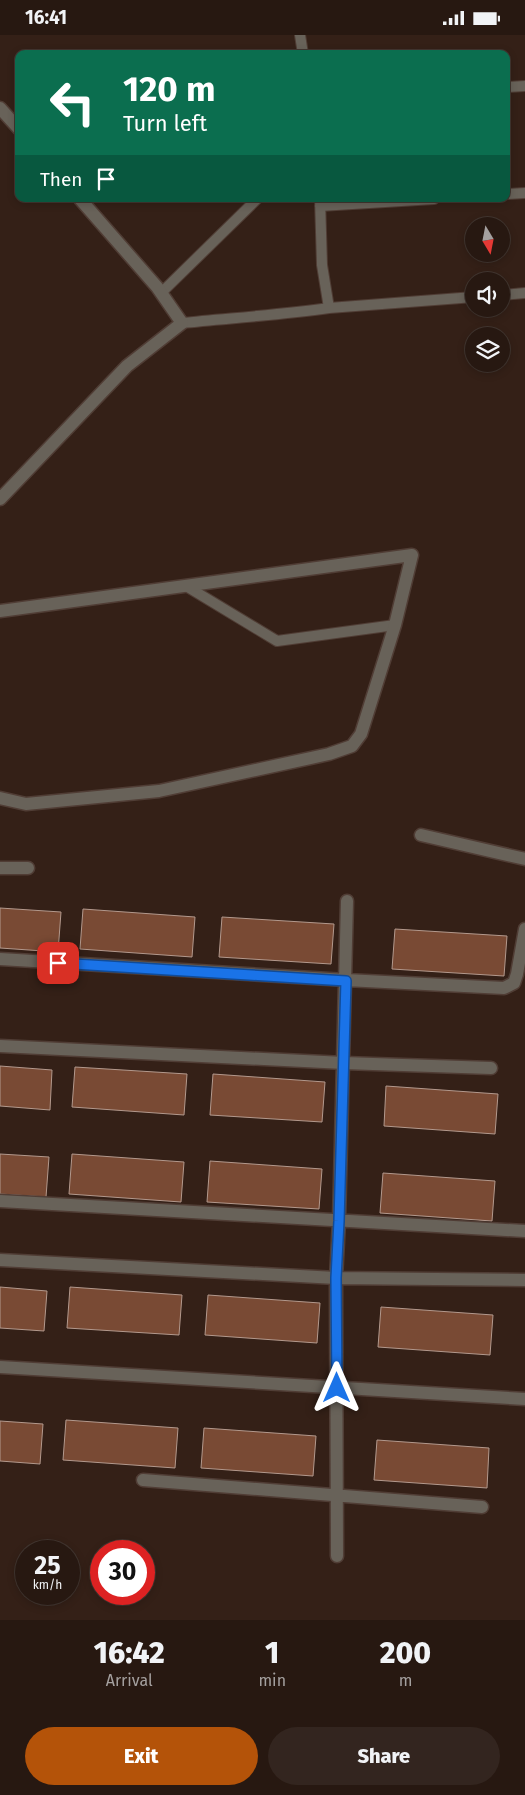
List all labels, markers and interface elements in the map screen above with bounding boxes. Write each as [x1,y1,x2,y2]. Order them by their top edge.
text: 16:41 [25,6,67,29]
text: 120 m [123,68,216,110]
icon: left [40,70,105,135]
text: Turn left [123,110,207,137]
icon: arrive [92,165,120,193]
text: Then [40,168,82,191]
north arrow [465,217,510,263]
map controls [465,217,510,372]
button: sound [465,272,510,317]
button: layers [465,327,510,372]
pin [37,942,79,984]
icon: arrive [44,949,72,977]
position arrow [310,1361,362,1413]
speed limit sign: 30 [90,1540,155,1605]
text: 25 [34,1551,61,1581]
text: km/h [33,1578,62,1592]
text: 16:42 [94,1635,165,1671]
text: 1 [265,1635,279,1671]
text: 200 [380,1635,431,1671]
text: Arrival [106,1671,153,1690]
text: min [258,1671,286,1690]
text: m [399,1671,412,1690]
button: Exit [25,1727,258,1785]
button: Share [268,1727,500,1785]

